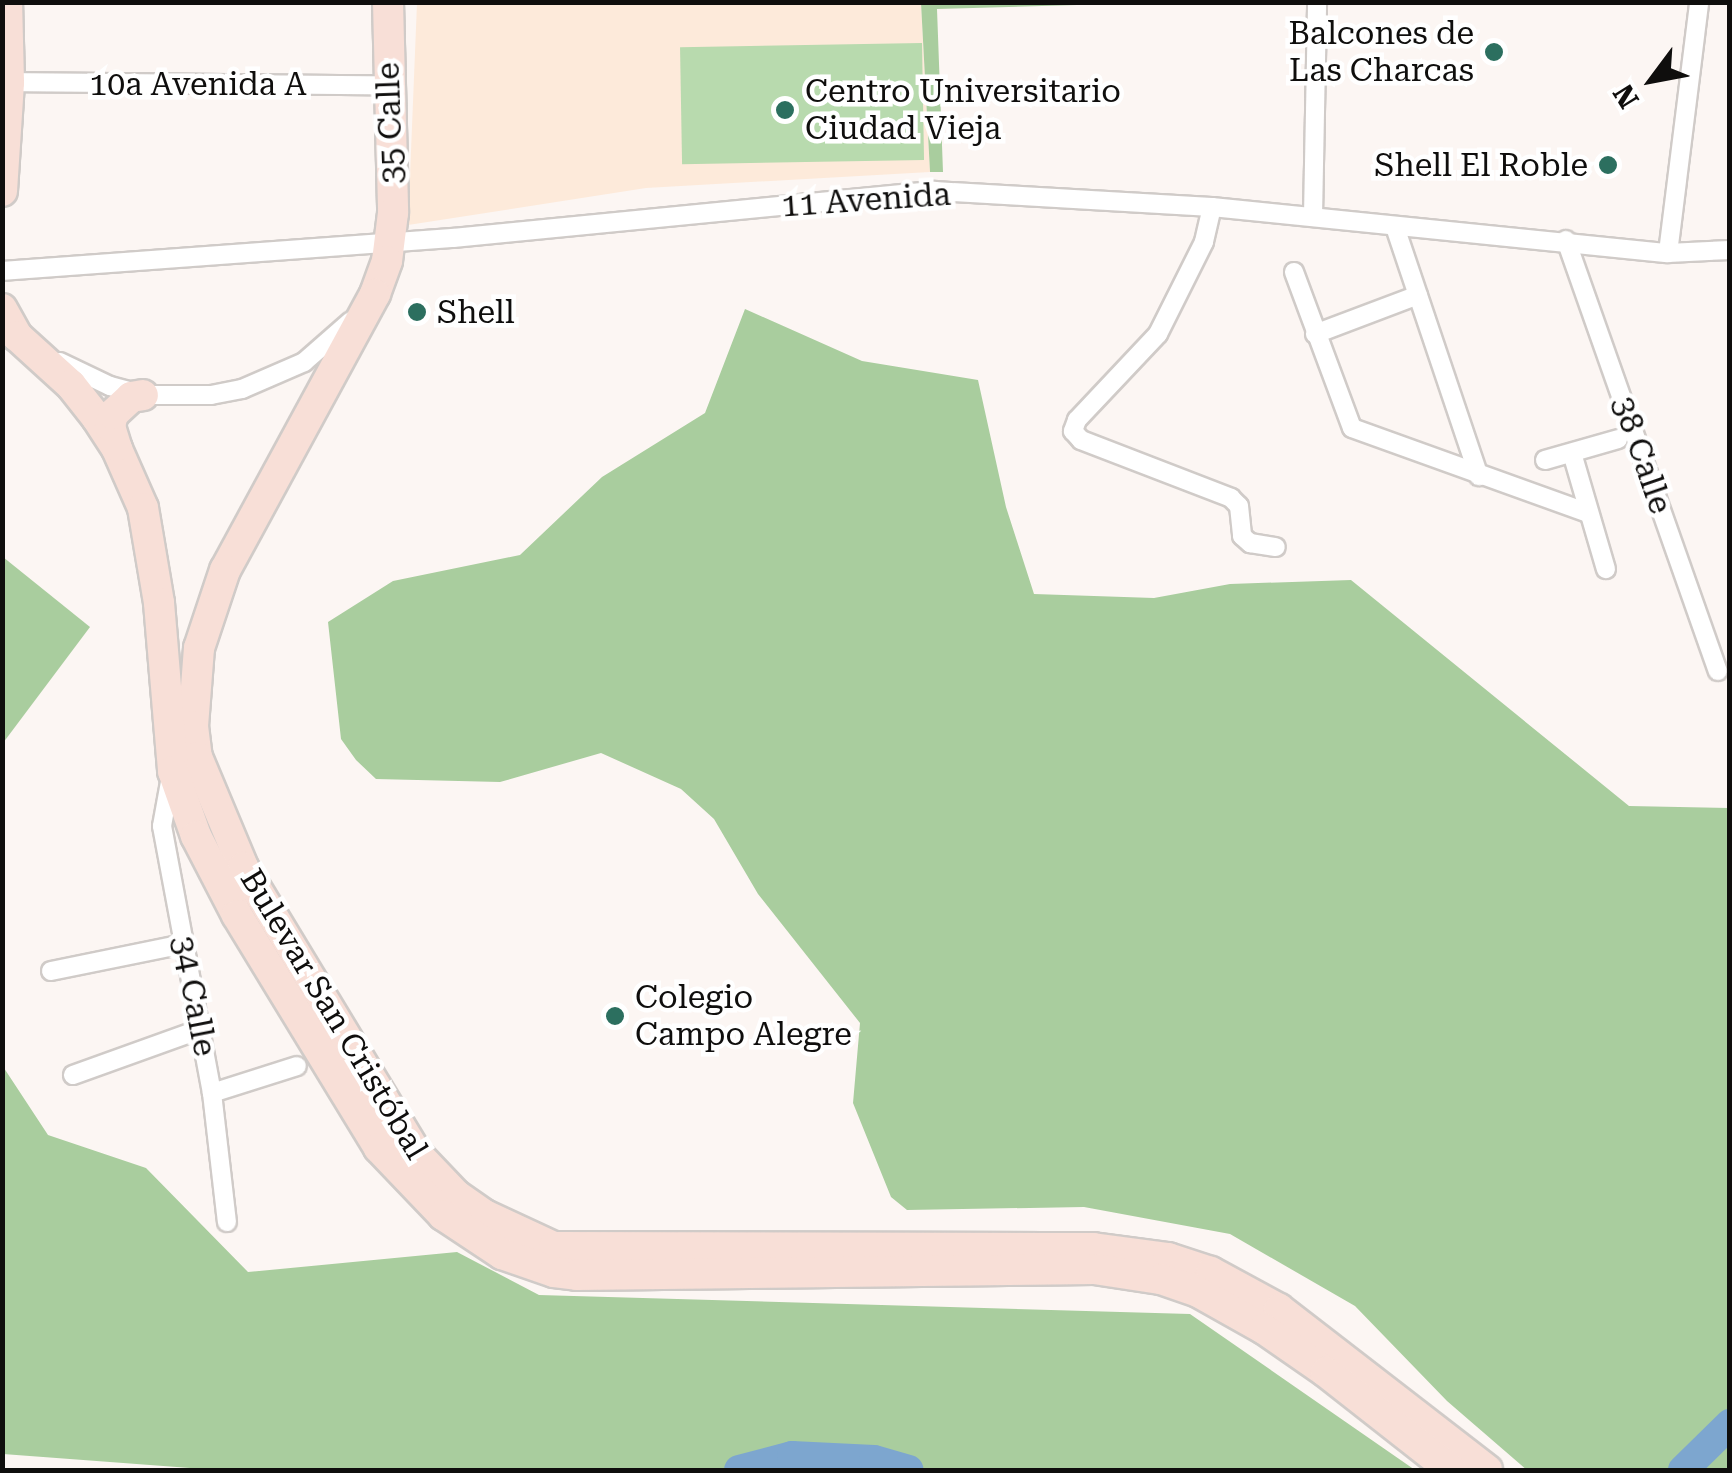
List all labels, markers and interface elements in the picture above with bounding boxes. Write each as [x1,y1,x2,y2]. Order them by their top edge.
place label: Balcones de Las Charcas [1288,15,1474,90]
north arrow [1602,30,1702,130]
marker: Balcones de Las Charcas [1483,41,1505,63]
street label: 35 Calle [369,62,411,184]
street label: 10a Avenida A [89,65,307,103]
place label: Centro Universitario Ciudad Vieja [805,73,1121,148]
text: N [1606,78,1646,114]
marker: Centro Universitario Ciudad Vieja [774,99,796,121]
place label: Shell El Roble [1374,146,1588,184]
marker: Shell El Roble [1597,154,1619,176]
street label: 11 Avenida [780,175,952,225]
place label: Shell [437,293,515,331]
marker: Shell [406,301,428,323]
street label: 38 Calle [1604,391,1680,519]
street label: Bulevar San Cristóbal [232,862,436,1166]
street label: 34 Calle [164,933,224,1059]
place label: Colegio Campo Alegre [635,979,852,1054]
marker: Colegio Campo Alegre [604,1005,626,1027]

